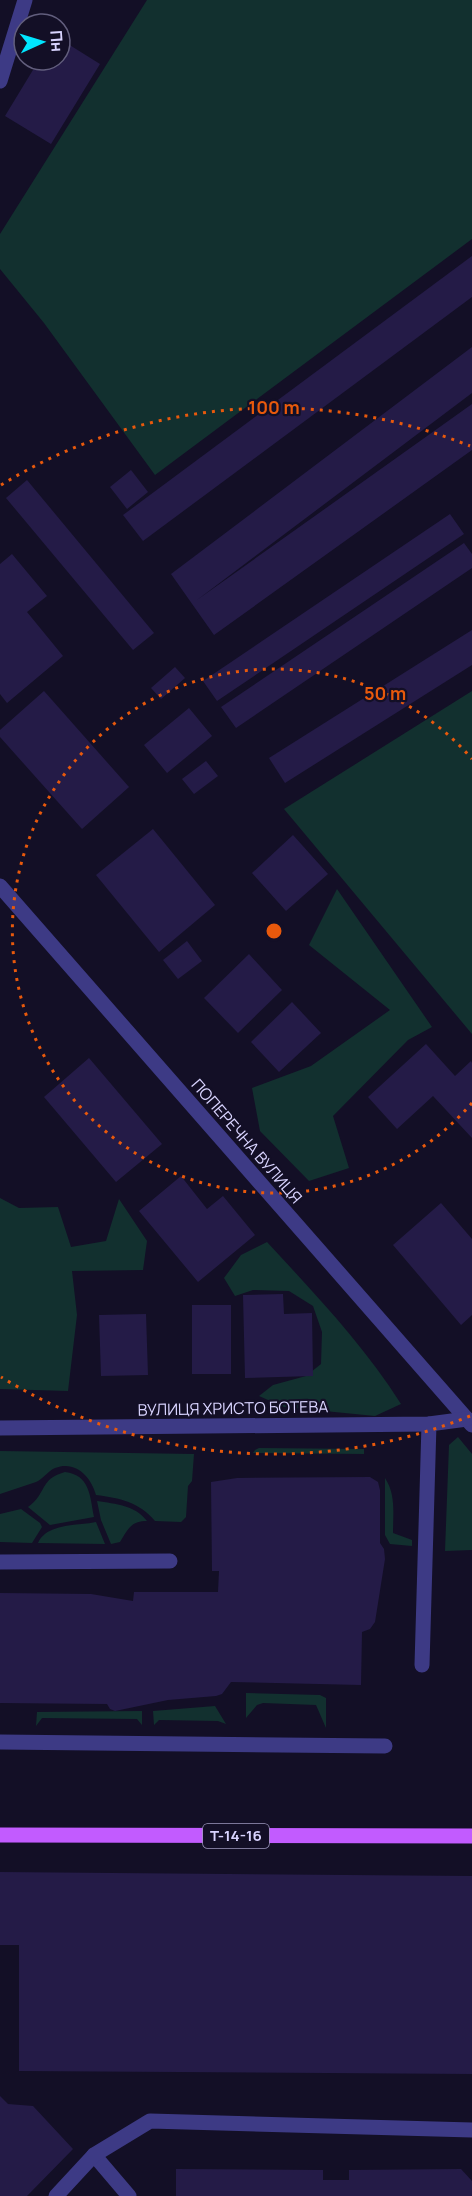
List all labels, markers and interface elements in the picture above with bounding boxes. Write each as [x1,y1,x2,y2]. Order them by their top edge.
north arrow [12,12,72,72]
text: Пн [45,29,69,52]
text: 100 m [248,395,300,419]
text: 50 m [364,681,406,705]
centre of rings [264,921,284,941]
street label: ПОПЕРЕЧНА ВУЛИЦЯ [187,1074,307,1208]
street label: ВУЛИЦЯ ХРИСТО БОТЕВА [137,1395,329,1421]
road number: Т-14-16 [203,1824,269,1848]

